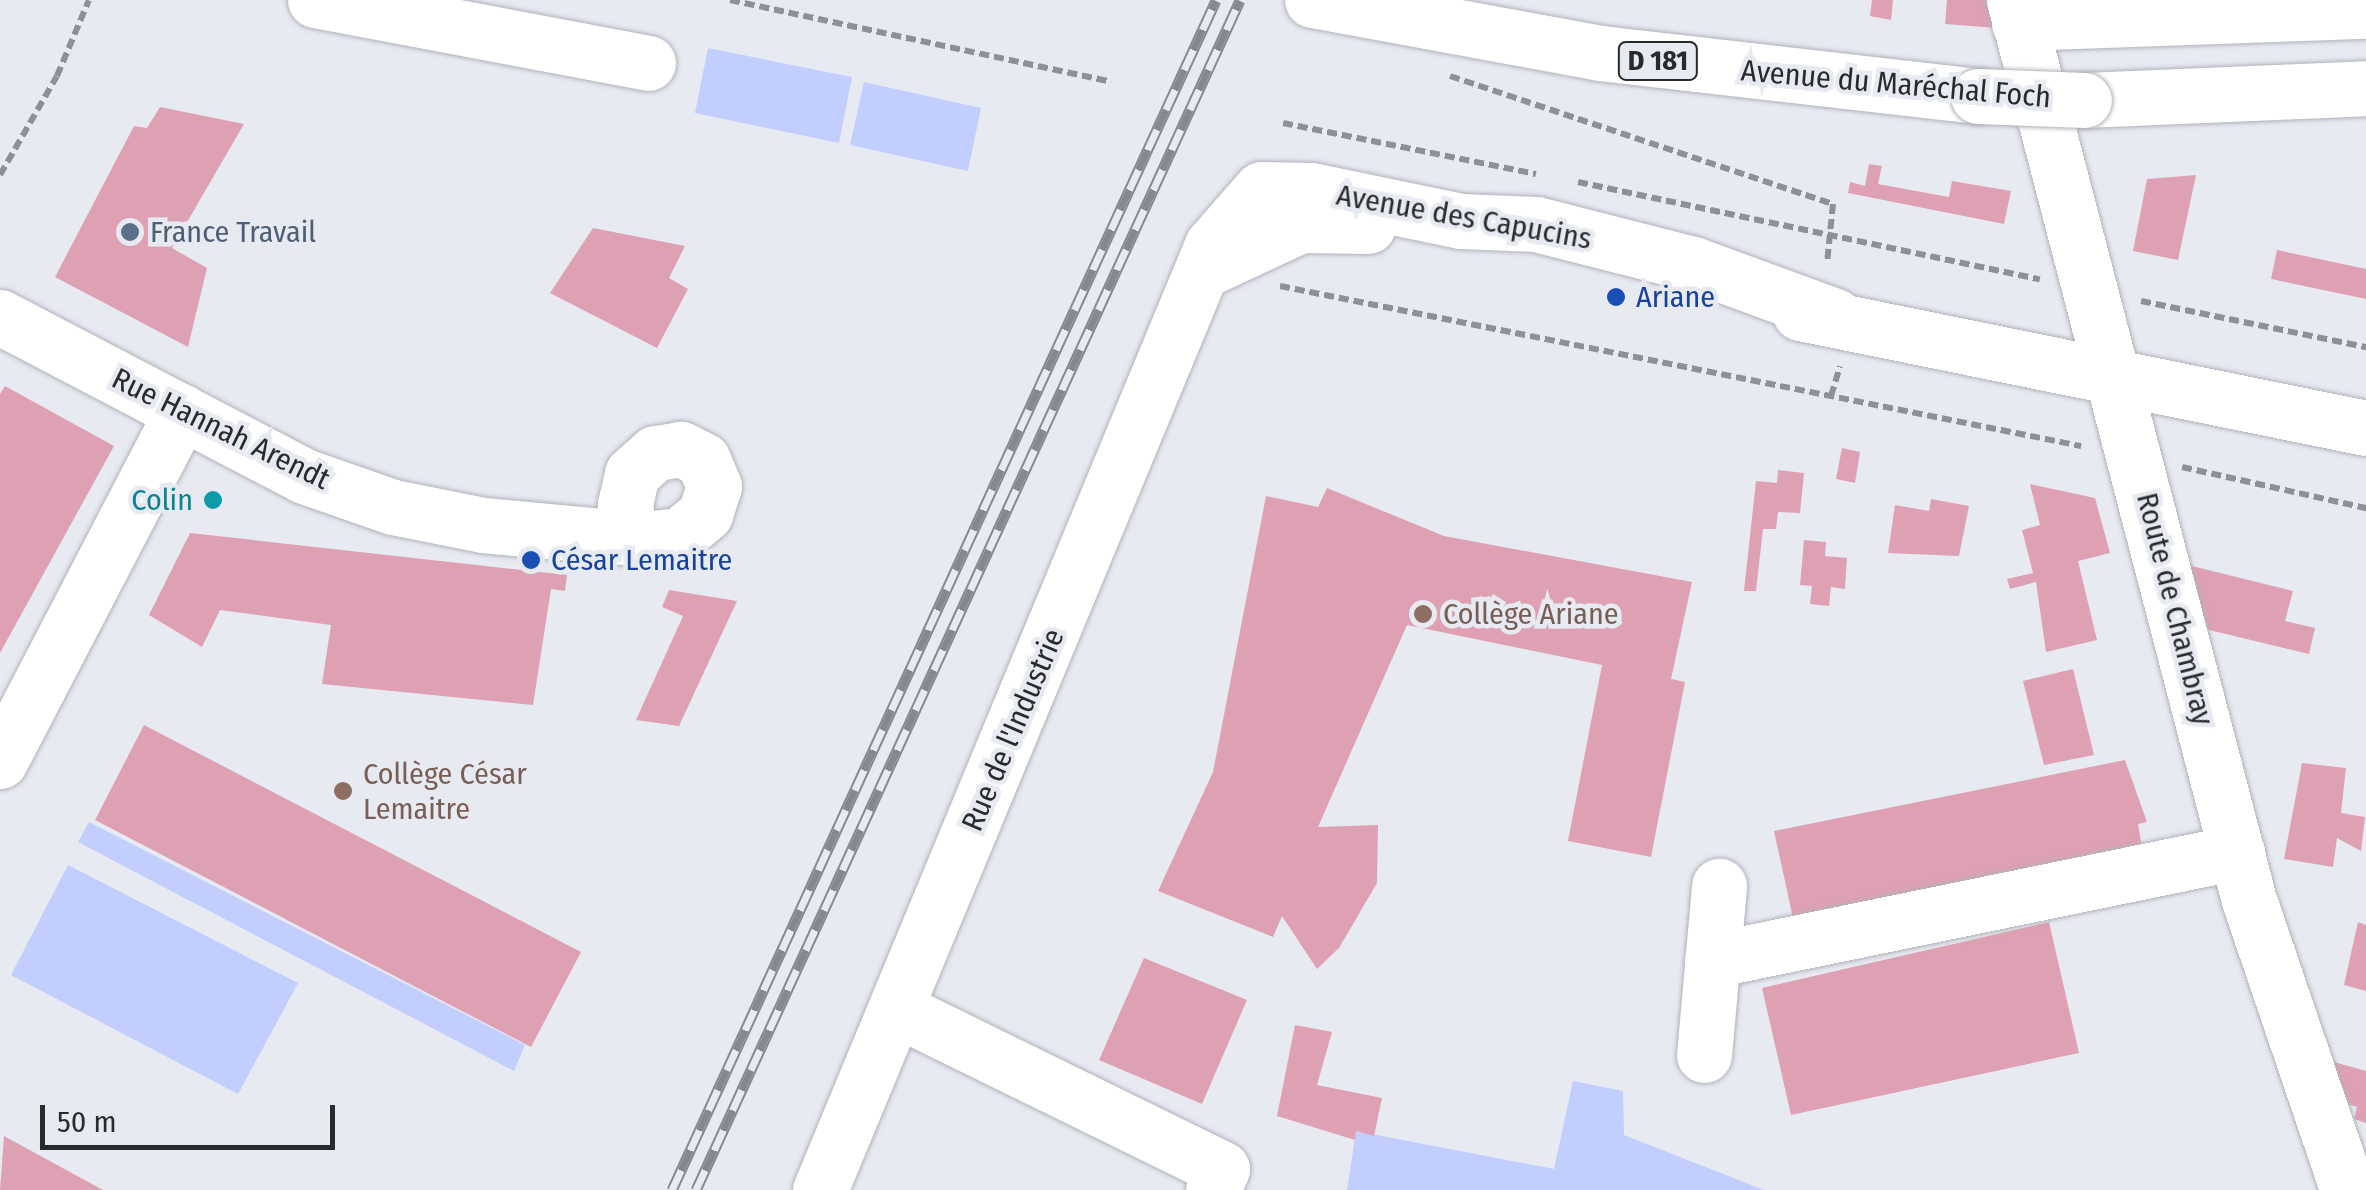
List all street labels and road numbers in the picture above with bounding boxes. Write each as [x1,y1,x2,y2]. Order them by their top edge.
road number: D 181 [1616,38,1700,84]
street label: Avenue du Maréchal Foch [1740,53,2052,115]
street label: Avenue des Capucins [1334,177,1594,257]
street label: Rue Hannah Arendt [106,361,336,497]
street label: Route de Chambray [2129,489,2221,729]
street label: Rue de l'Industrie [954,623,1072,837]

